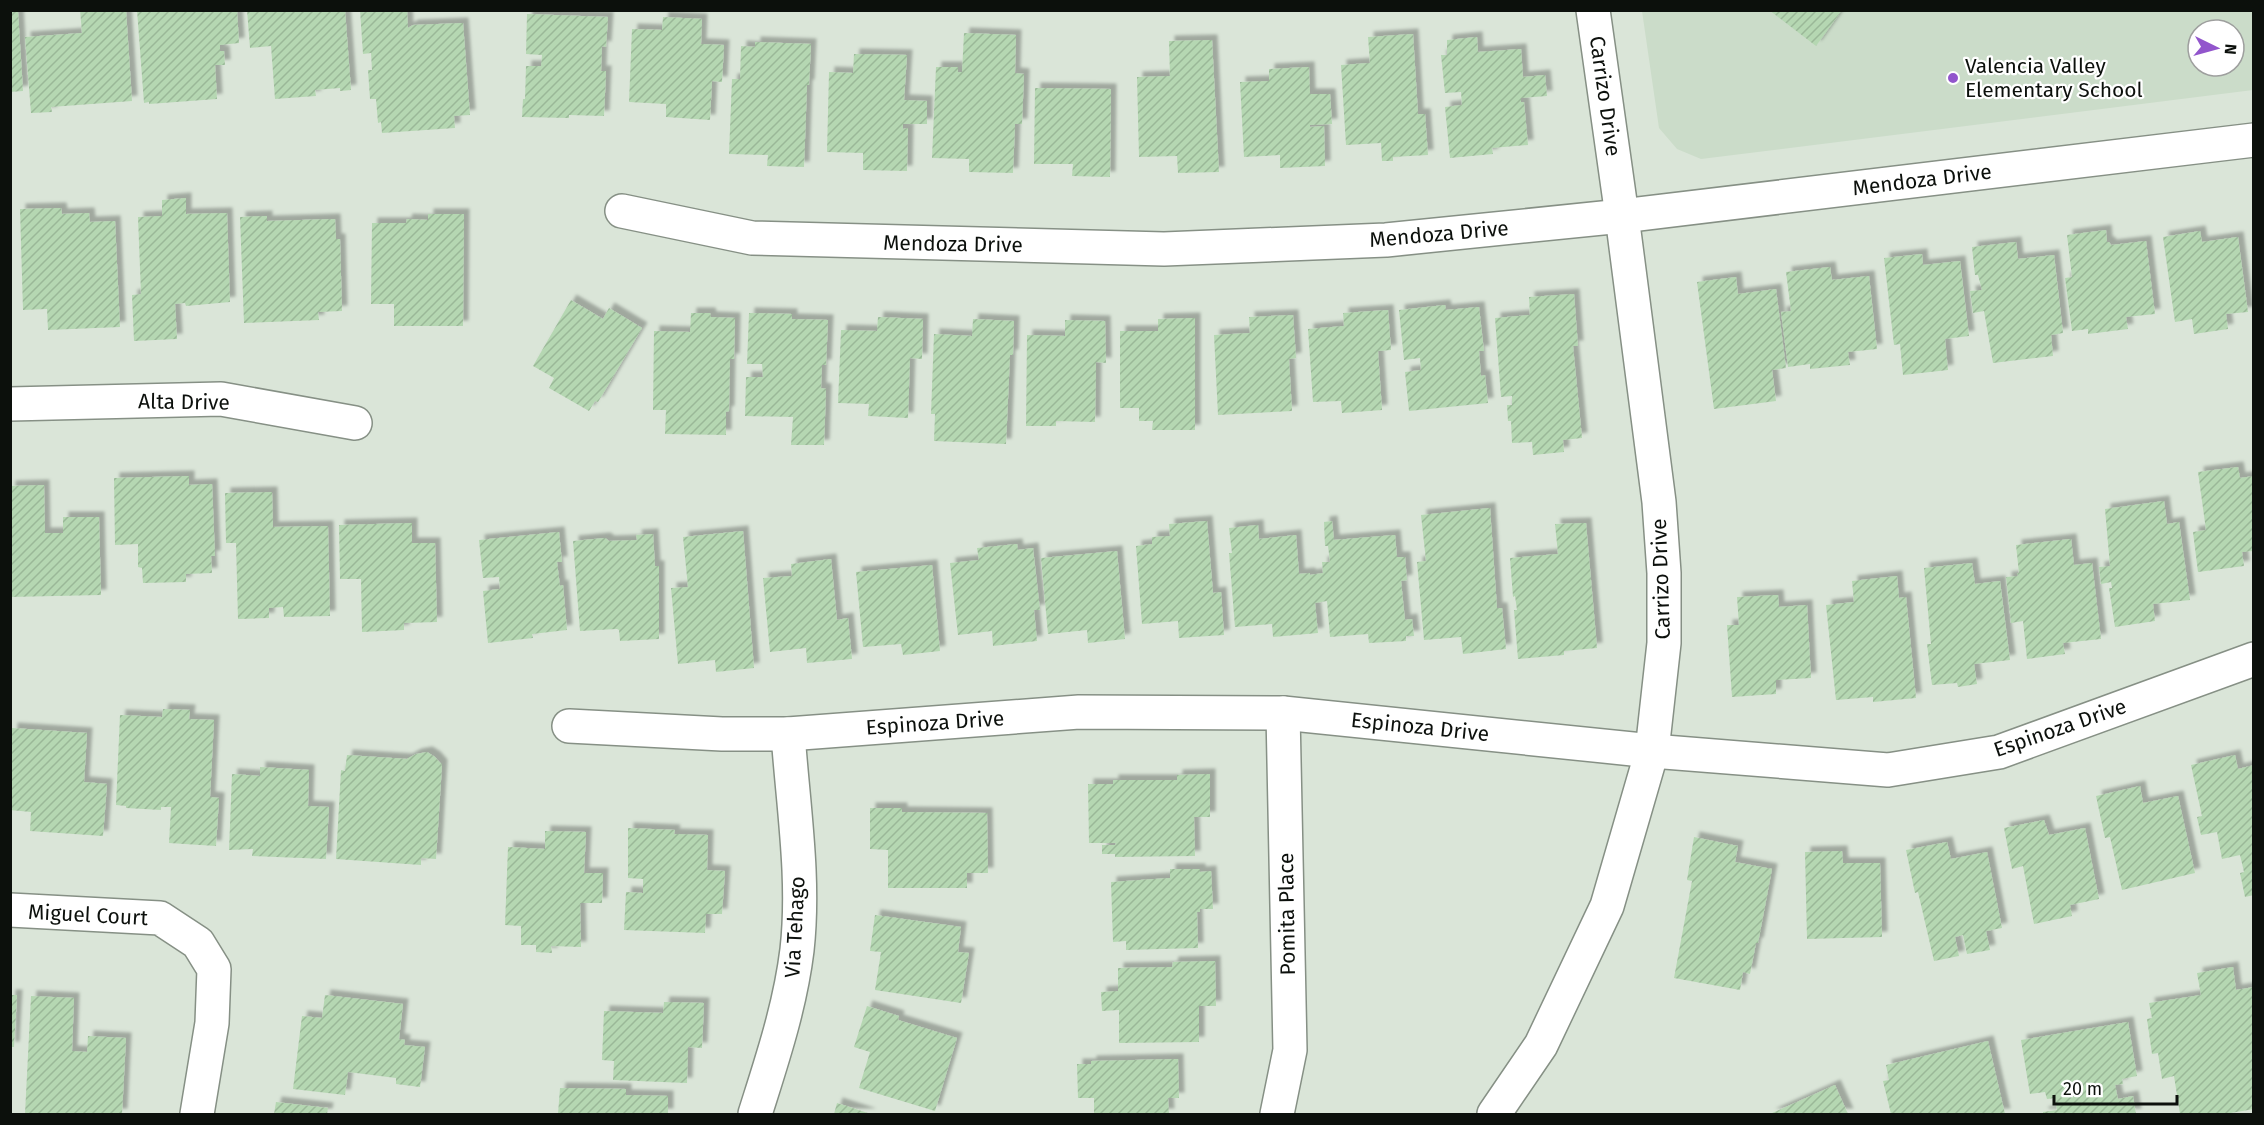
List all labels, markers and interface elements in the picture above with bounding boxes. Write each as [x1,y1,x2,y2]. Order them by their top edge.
north arrow [2186,18,2246,78]
street label: Carrizo Drive [1584,34,1626,158]
text: N [2221,43,2240,55]
place label: Valencia Valley Elementary School [1965,53,2143,103]
marker: Valencia Valley Elementary School [1946,71,1960,85]
street label: Mendoza Drive [1851,159,1993,201]
street label: Mendoza Drive [1368,215,1510,253]
street label: Mendoza Drive [883,230,1023,258]
street label: Alta Drive [138,388,230,416]
street label: Carrizo Drive [1646,518,1676,640]
street label: Espinoza Drive [1990,693,2130,763]
street label: Espinoza Drive [865,705,1005,741]
street label: Espinoza Drive [1350,707,1490,747]
street label: Pomita Place [1273,852,1301,976]
street label: Via Tehago [779,875,811,979]
street label: Miguel Court [27,899,149,931]
scale bar [2054,1068,2177,1106]
text: 20 m [2063,1078,2102,1100]

